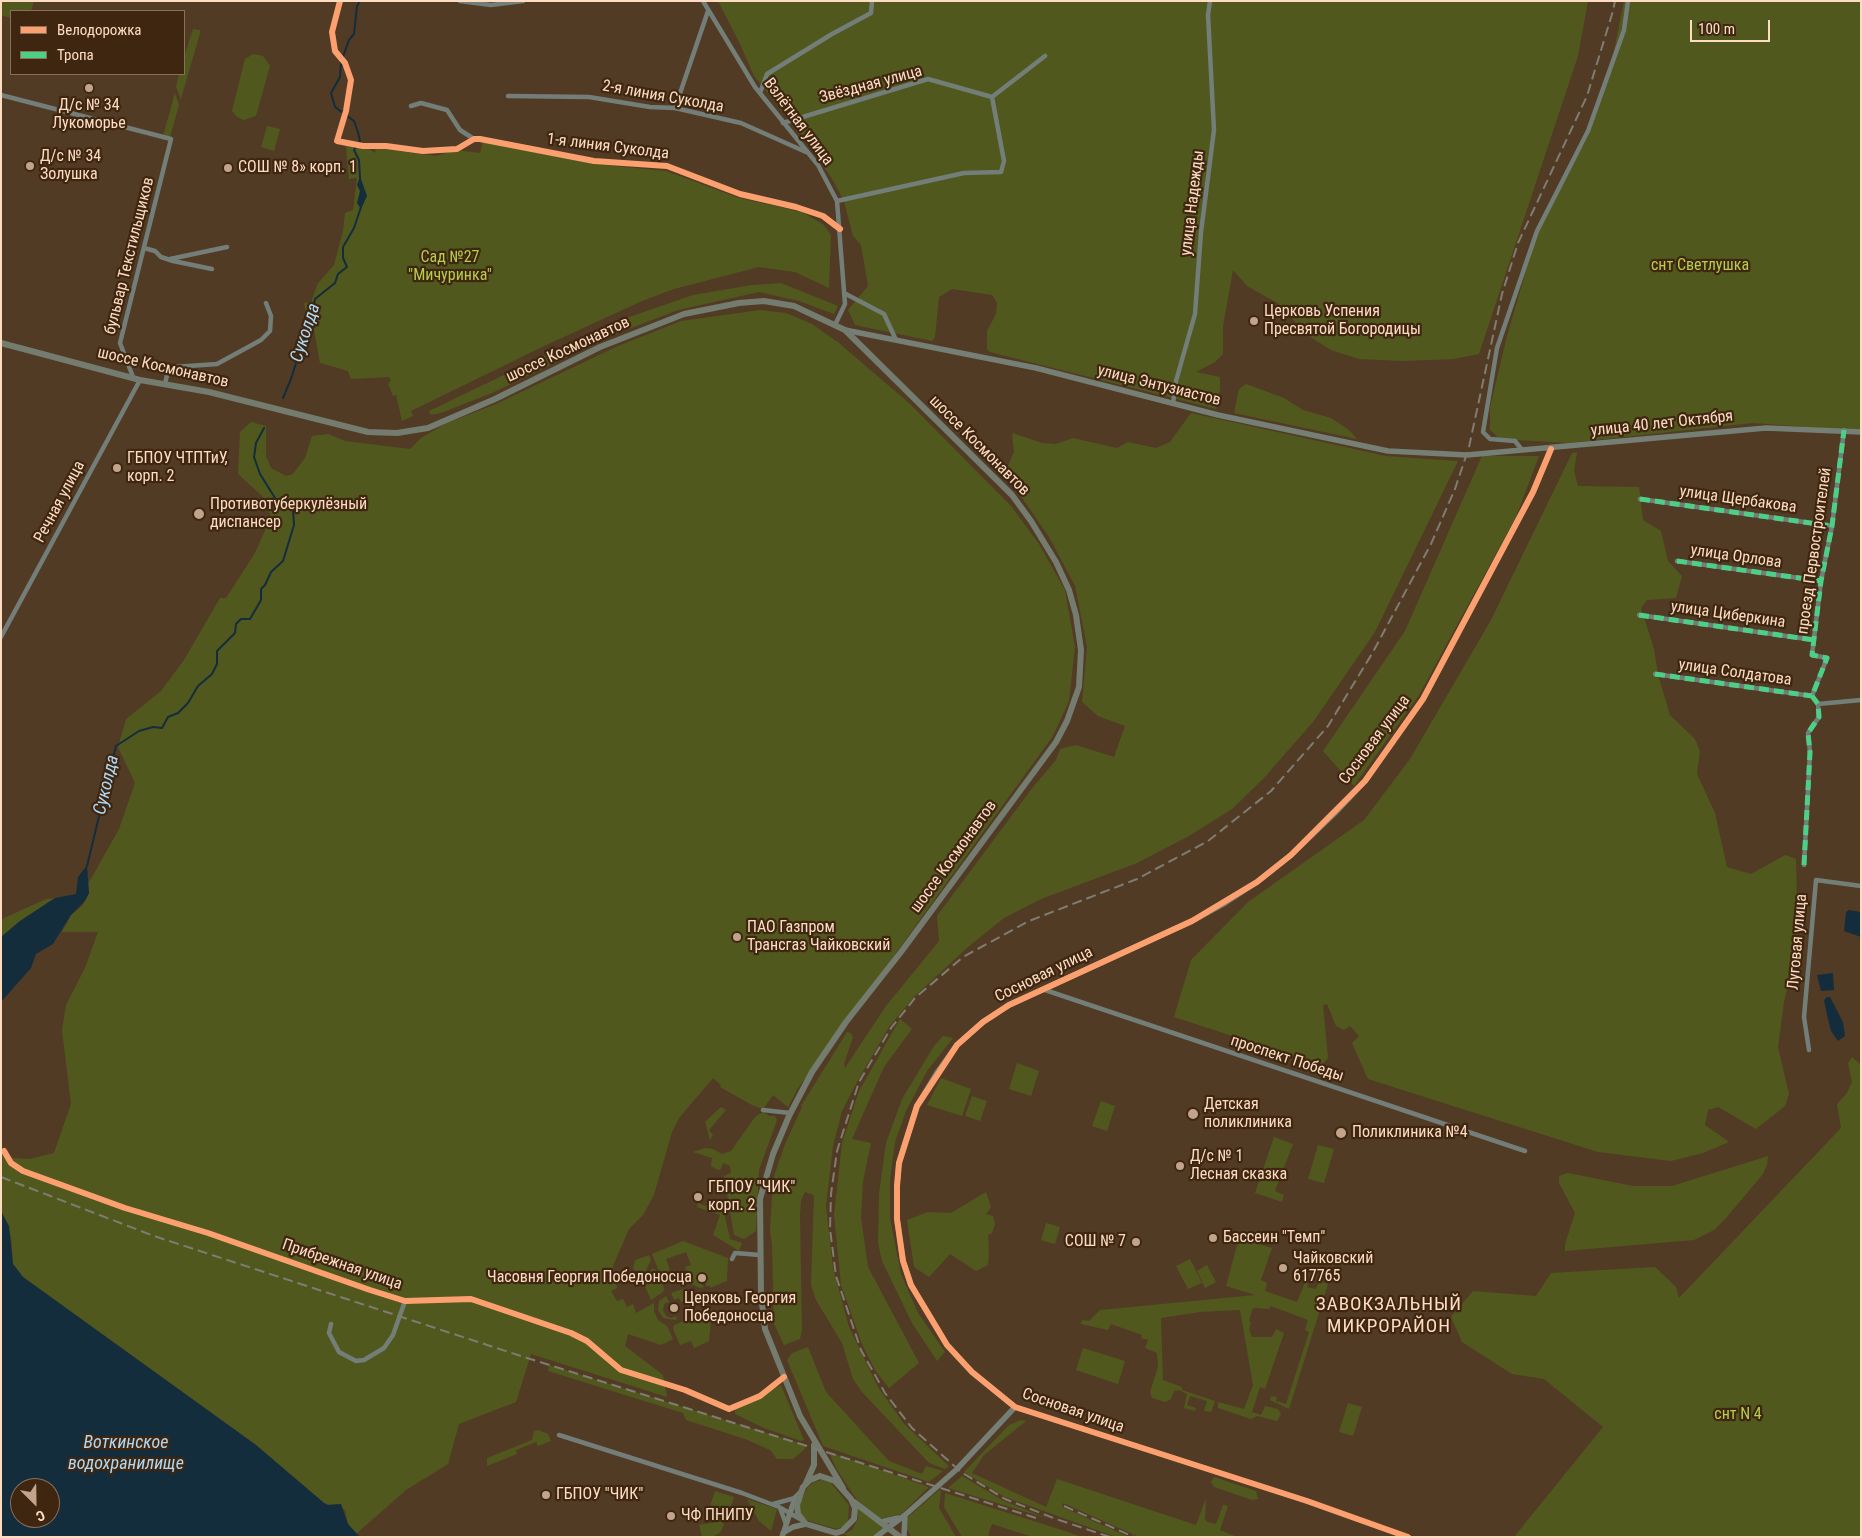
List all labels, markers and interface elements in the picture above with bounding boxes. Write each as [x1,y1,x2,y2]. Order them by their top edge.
legend [10,10,185,75]
scale bar [1692,10,1772,42]
text: 100 m [1698,20,1735,38]
text: Велодорожка [57,21,142,39]
text: Тропа [57,46,94,64]
street label: Звёздная улица [818,62,924,108]
street label: Взлётная улица [759,75,837,169]
street label: 2-я линия Суколда [601,77,725,117]
marker: Д/с № 34 Лукоморье [83,82,95,94]
place label: Д/с № 34 Лукоморье [52,96,126,134]
street label: 1-я линия Суколда [546,130,670,164]
place label: Д/с № 34 Золушка [40,147,101,185]
street label: улица Надежды [1177,149,1209,257]
place label: СОШ № 8» корп. 1 [238,158,357,178]
marker: Д/с № 34 Золушка [24,160,36,172]
marker: СОШ № 8» корп. 1 [222,162,234,174]
street label: бульвар Текстильщиков [101,175,159,337]
park label: Сад №27 "Мичуринка" [408,248,492,286]
park label: снт Светлушка [1651,256,1749,276]
water label: Суколда [286,301,326,365]
place label: Церковь Успения Пресвятой Богородицы [1264,302,1421,340]
street label: шоссе Космонавтов [503,313,633,387]
marker: Церковь Успения Пресвятой Богородицы [1248,315,1260,327]
street label: шоссе Космонавтов [95,344,231,392]
street label: улица Энтузиастов [1095,361,1223,411]
street label: шоссе Космонавтов [925,392,1033,500]
street label: улица 40 лет Октября [1590,407,1734,441]
place label: ГБПОУ ЧТПТиУ, корп. 2 [127,449,228,487]
street label: Речная улица [30,458,90,546]
marker: ГБПОУ ЧТПТиУ, корп. 2 [111,462,123,474]
street label: проезд Первостроителей [1794,466,1836,636]
street label: улица Щербакова [1678,482,1798,518]
place label: Противотуберкулёзный диспансер [210,495,367,533]
marker: Противотуберкулёзный диспансер [192,507,206,521]
street label: улица Орлова [1689,541,1783,573]
street label: улица Циберкина [1669,597,1787,633]
street label: улица Солдатова [1677,656,1793,690]
street label: Сосновая улица [1335,692,1415,788]
water label: Суколда [90,753,124,817]
street label: шоссе Космонавтов [907,797,1001,917]
street label: Луговая улица [1784,893,1812,991]
place label: ПАО Газпром Трансгаз Чайковский [747,918,890,956]
marker: ПАО Газпром Трансгаз Чайковский [731,931,743,943]
street label: Сосновая улица [992,943,1096,1007]
street label: проспект Победы [1228,1032,1346,1086]
place label: Детская поликлиника [1204,1095,1292,1133]
marker: Детская поликлиника [1186,1107,1200,1121]
place label: Поликлиника №4 [1352,1123,1468,1143]
marker: Поликлиника №4 [1334,1126,1348,1140]
place label: Д/с № 1 Лесная сказка [1190,1147,1287,1185]
marker: Д/с № 1 Лесная сказка [1174,1160,1186,1172]
place label: ГБПОУ "ЧИК" корп. 2 [708,1178,795,1216]
marker: ГБПОУ "ЧИК" корп. 2 [692,1191,704,1203]
place label: Бассеин "Темп" [1223,1228,1325,1248]
place label: СОШ № 7 [1065,1232,1126,1252]
marker: Бассеин "Темп" [1207,1232,1219,1244]
street label: Прибрежная улица [280,1235,404,1295]
marker: СОШ № 7 [1130,1236,1142,1248]
place label: Чайковский 617765 [1293,1249,1373,1287]
marker: Чайковский 617765 [1277,1262,1289,1274]
place label: Часовня Георгия Победоносца [487,1268,692,1288]
marker: Часовня Георгия Победоносца [696,1272,708,1284]
place label: Церковь Георгия Победоносца [684,1289,796,1327]
district label: ЗАВОКЗАЛЬНЫЙ МИКРОРАЙОН [1314,1294,1464,1338]
marker: Церковь Георгия Победоносца [668,1302,680,1314]
street label: Сосновая улица [1020,1385,1126,1437]
park label: снт N 4 [1714,1405,1762,1425]
water label: Воткинское водохранилище [68,1432,184,1475]
north arrow [10,1478,60,1528]
place label: ГБПОУ "ЧИК" [556,1485,643,1505]
marker: ГБПОУ "ЧИК" [540,1489,552,1501]
place label: ЧФ ПНИПУ [681,1506,754,1526]
text: С [34,1507,47,1525]
marker: ЧФ ПНИПУ [665,1510,677,1522]

